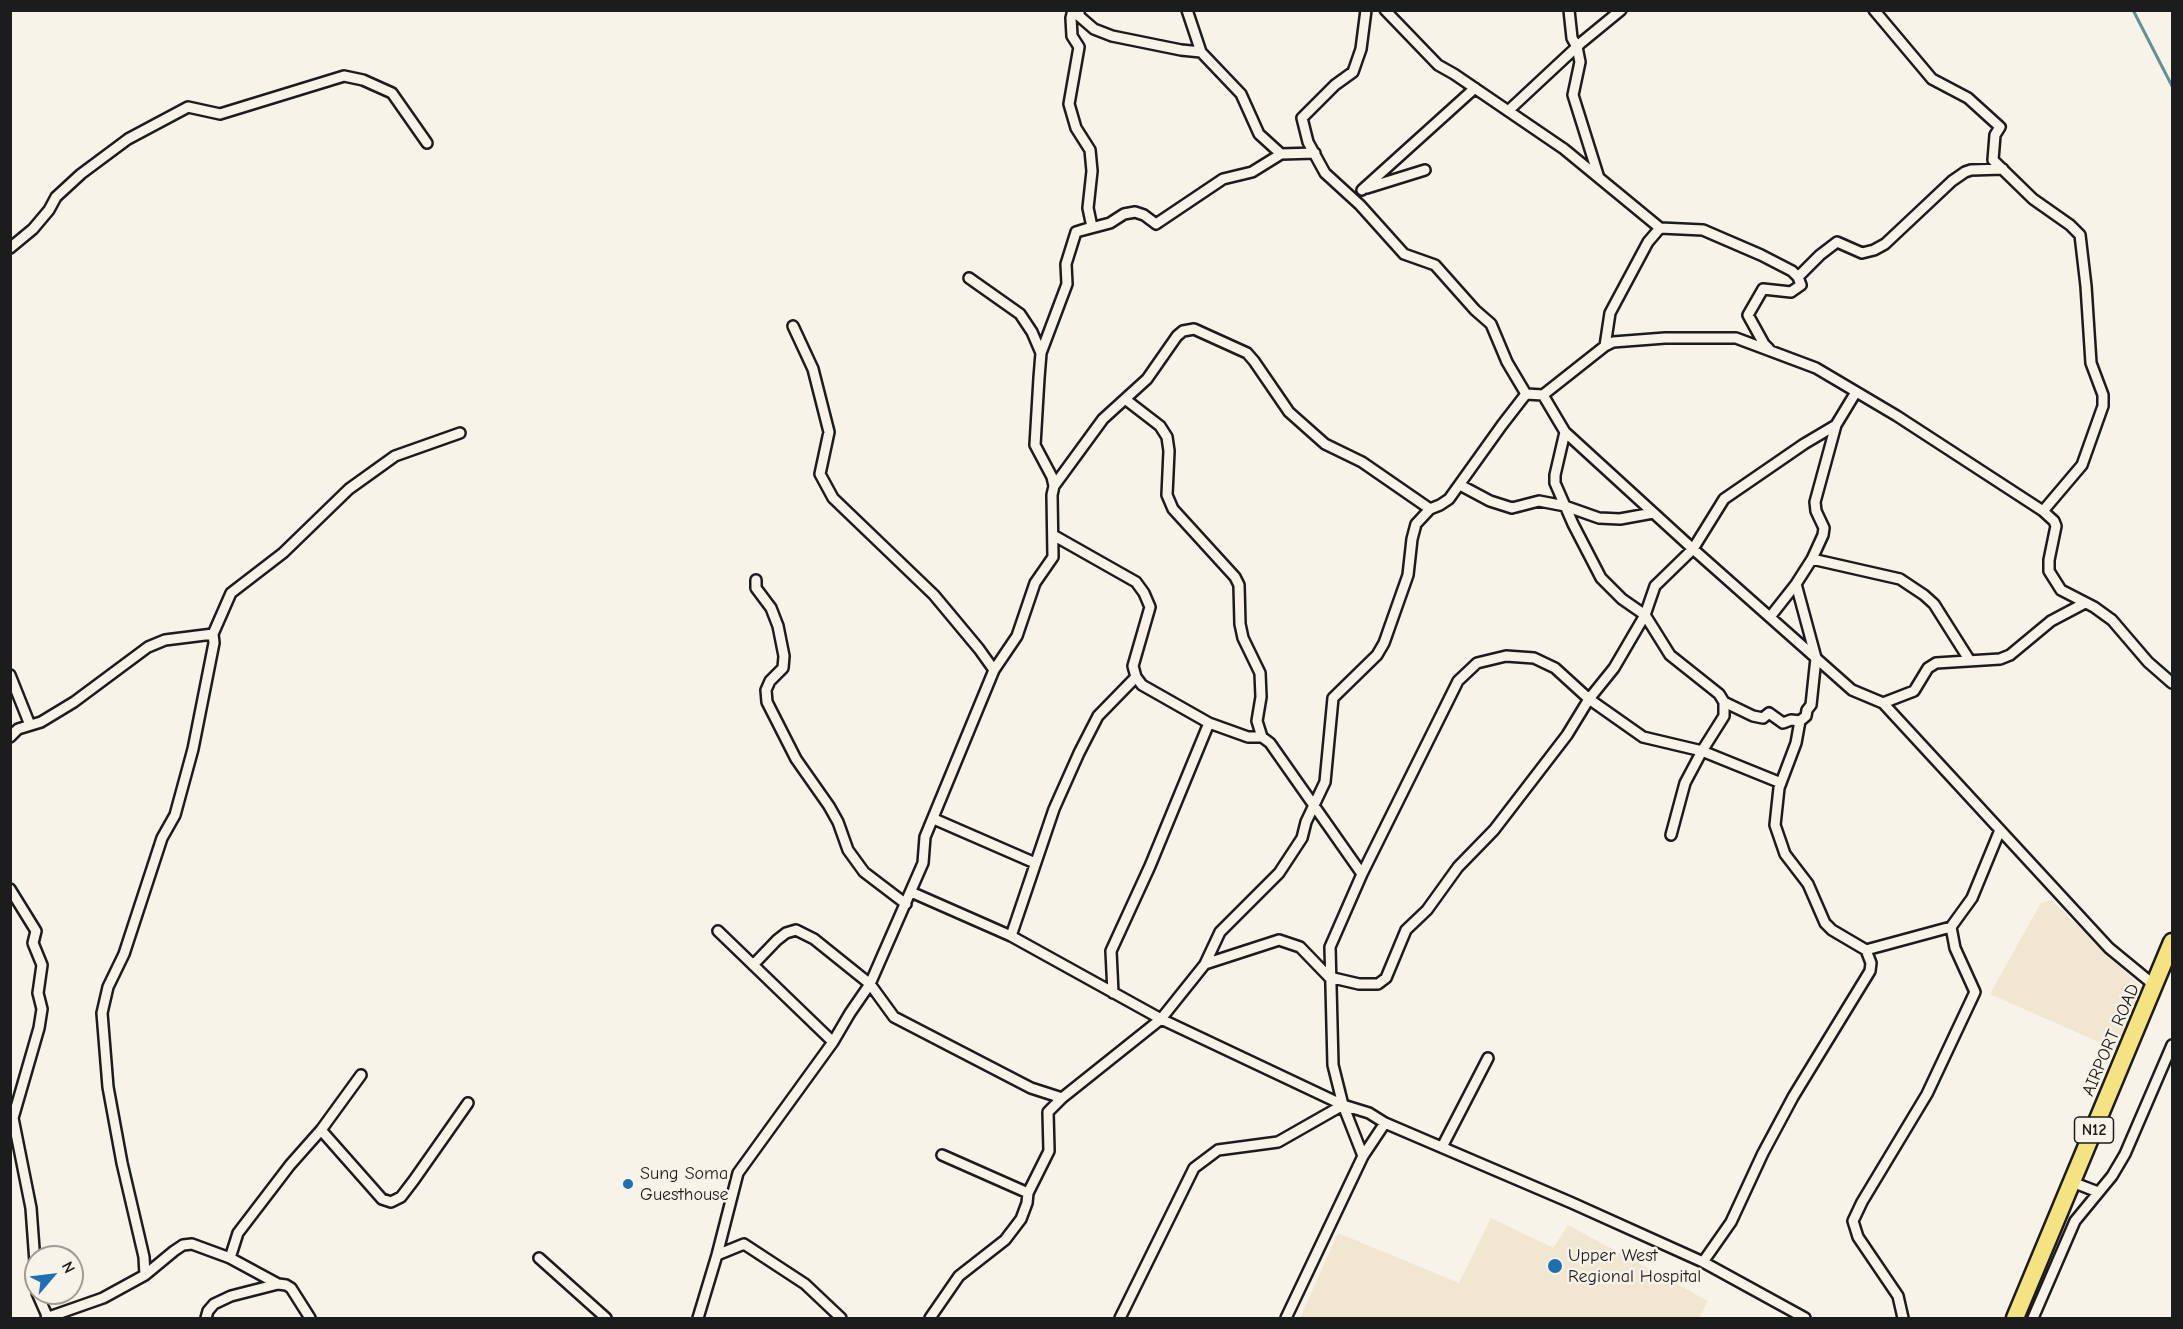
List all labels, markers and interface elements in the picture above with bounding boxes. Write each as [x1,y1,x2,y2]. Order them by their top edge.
street label: AIRPORT ROAD [2078,981,2144,1099]
road number: N12 [2074,1117,2114,1143]
place label: Sung Soma Guesthouse [640,1163,729,1206]
marker: Sung Soma Guesthouse [621,1177,635,1191]
north arrow [24,1245,84,1305]
place label: Upper West Regional Hospital [1568,1245,1701,1288]
marker: Upper West Regional Hospital [1546,1257,1564,1275]
text: N [58,1259,79,1276]

